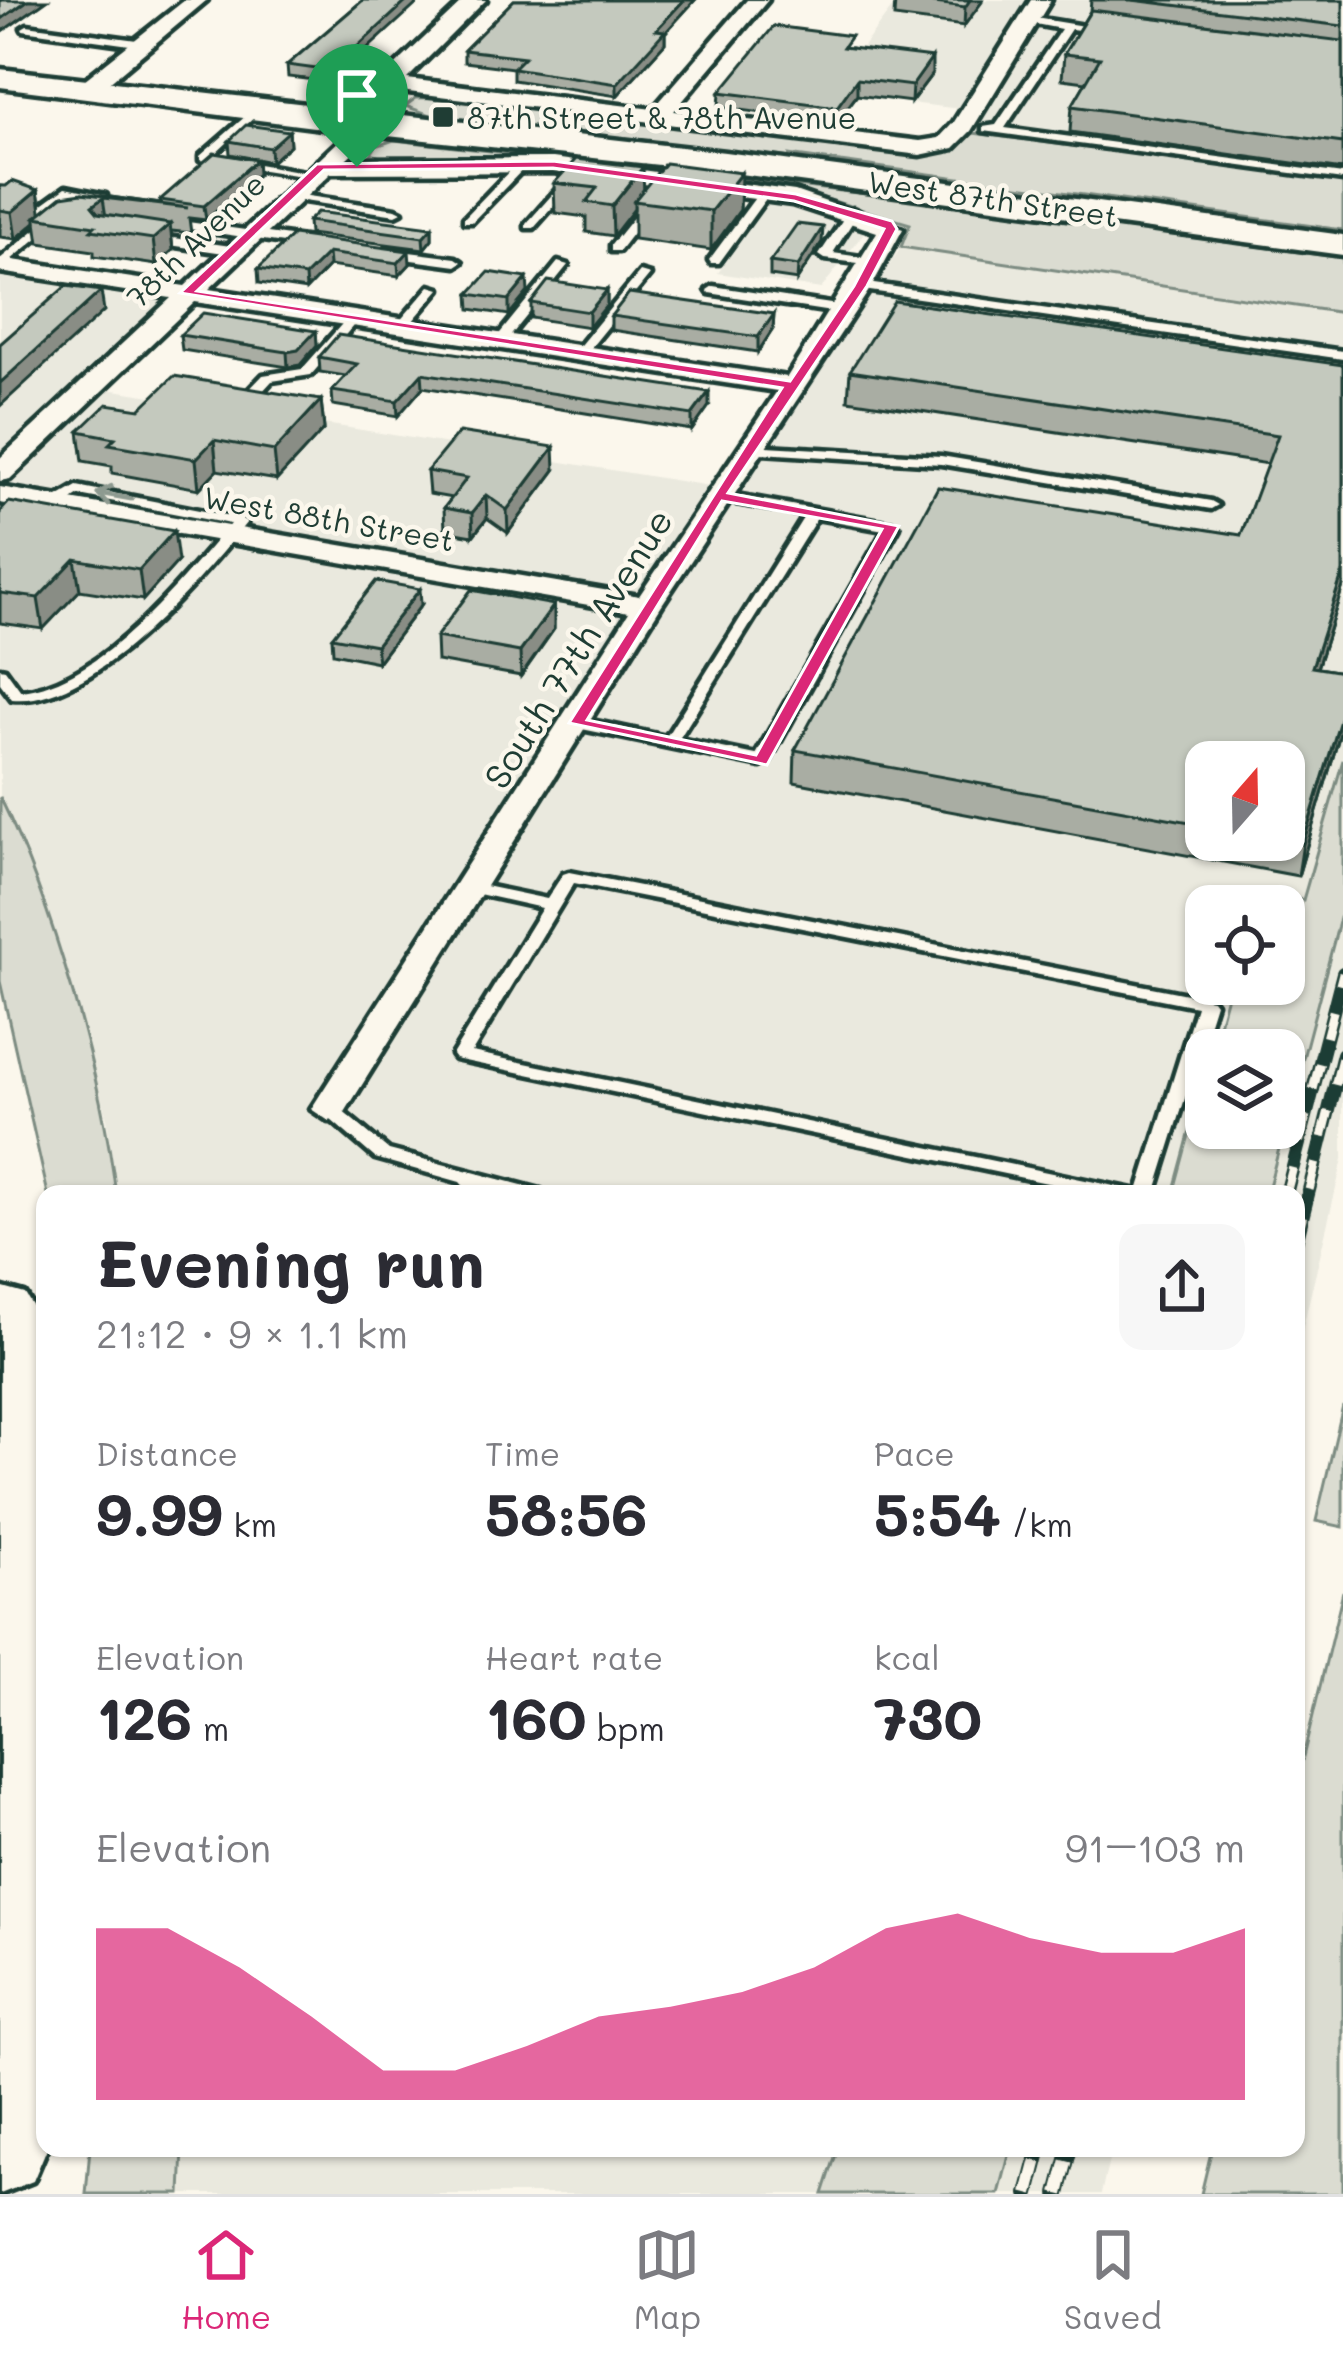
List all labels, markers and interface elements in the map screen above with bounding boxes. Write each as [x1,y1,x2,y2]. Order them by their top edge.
pin [306,44,408,167]
icon: arrive [324,62,390,128]
place label: 87th Street & 78th Avenue [467,97,856,137]
marker: 87th Street & 78th Avenue [430,104,456,130]
street label: West 87th Street [865,161,1121,235]
street label: 78th Avenue [117,164,273,316]
street label: West 88th Street [201,476,457,560]
one-way arrow [95,484,134,507]
street label: South 77th Avenue [472,499,682,797]
north arrow [1185,741,1305,861]
map controls [1185,741,1305,1149]
button: locate [1185,885,1305,1005]
button: layers [1185,1029,1305,1149]
text: Evening run [96,1219,485,1305]
button: share [1119,1224,1245,1350]
text: 21:12 · 9 × 1.1 km [96,1307,408,1358]
text: Distance [96,1431,238,1474]
text: Time [485,1431,560,1474]
text: Pace [874,1431,955,1474]
text: 9.99 [96,1474,223,1552]
text: 58:56 [485,1474,648,1552]
text: 5:54 [874,1474,1001,1552]
text: km [223,1502,277,1545]
text: /km [1001,1502,1073,1545]
text: Elevation [96,1635,244,1678]
text: Heart rate [485,1635,663,1678]
text: kcal [874,1635,940,1678]
text: 126 [96,1678,192,1756]
text: 160 [485,1678,586,1756]
text: 730 [874,1678,982,1756]
text: m [192,1706,229,1749]
text: bpm [586,1706,665,1749]
text: Elevation [96,1821,271,1872]
text: 91–103 m [1065,1821,1245,1872]
tab: Home [181,2222,271,2337]
tab: Map [634,2222,701,2337]
tab: Saved [1064,2222,1162,2337]

